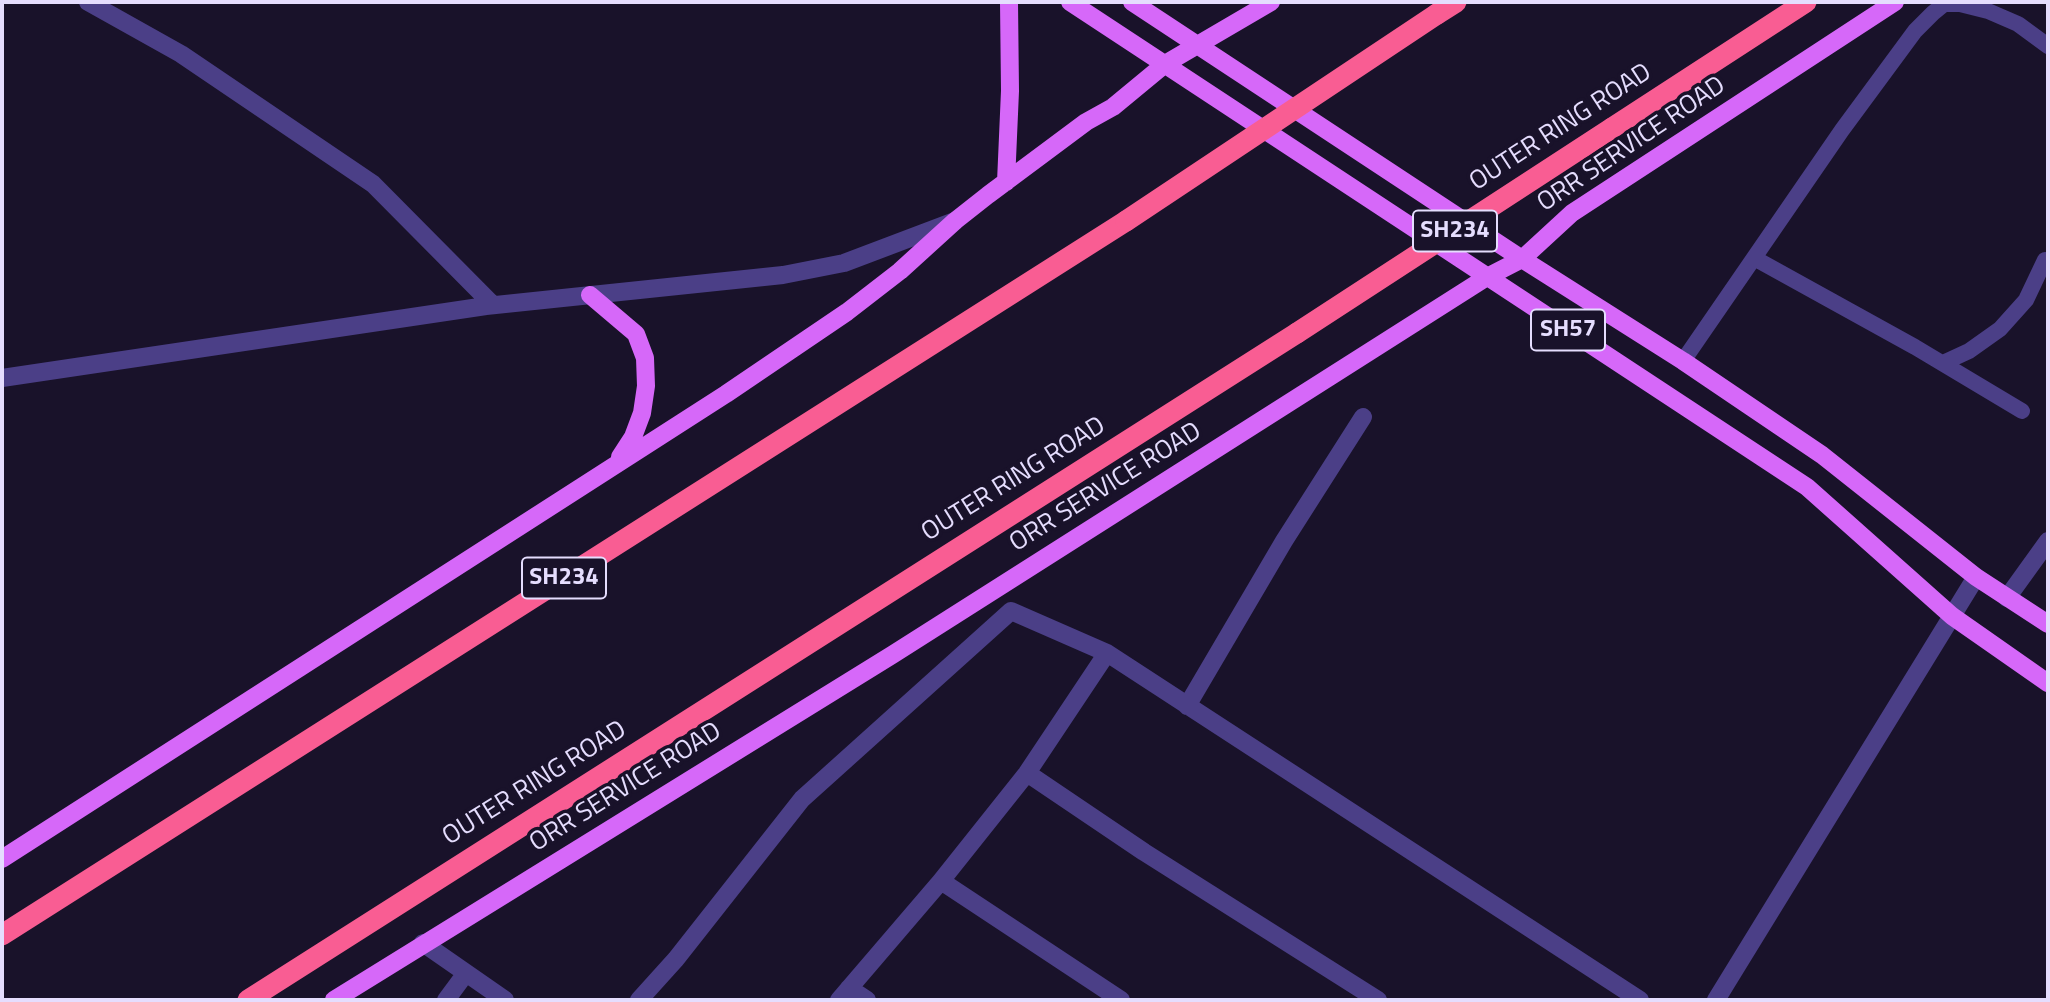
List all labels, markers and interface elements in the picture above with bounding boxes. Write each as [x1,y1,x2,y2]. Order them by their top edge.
street label: OUTER RING ROAD [1464,58,1658,198]
street label: ORR SERVICE ROAD [1532,71,1732,219]
road number: SH234 [1413,210,1497,252]
road number: SH57 [1531,310,1605,351]
street label: OUTER RING ROAD [916,411,1112,549]
street label: ORR SERVICE ROAD [1004,416,1208,560]
road number: SH234 [522,558,606,598]
street label: OUTER RING ROAD [437,715,633,853]
street label: ORR SERVICE ROAD [524,716,728,860]

